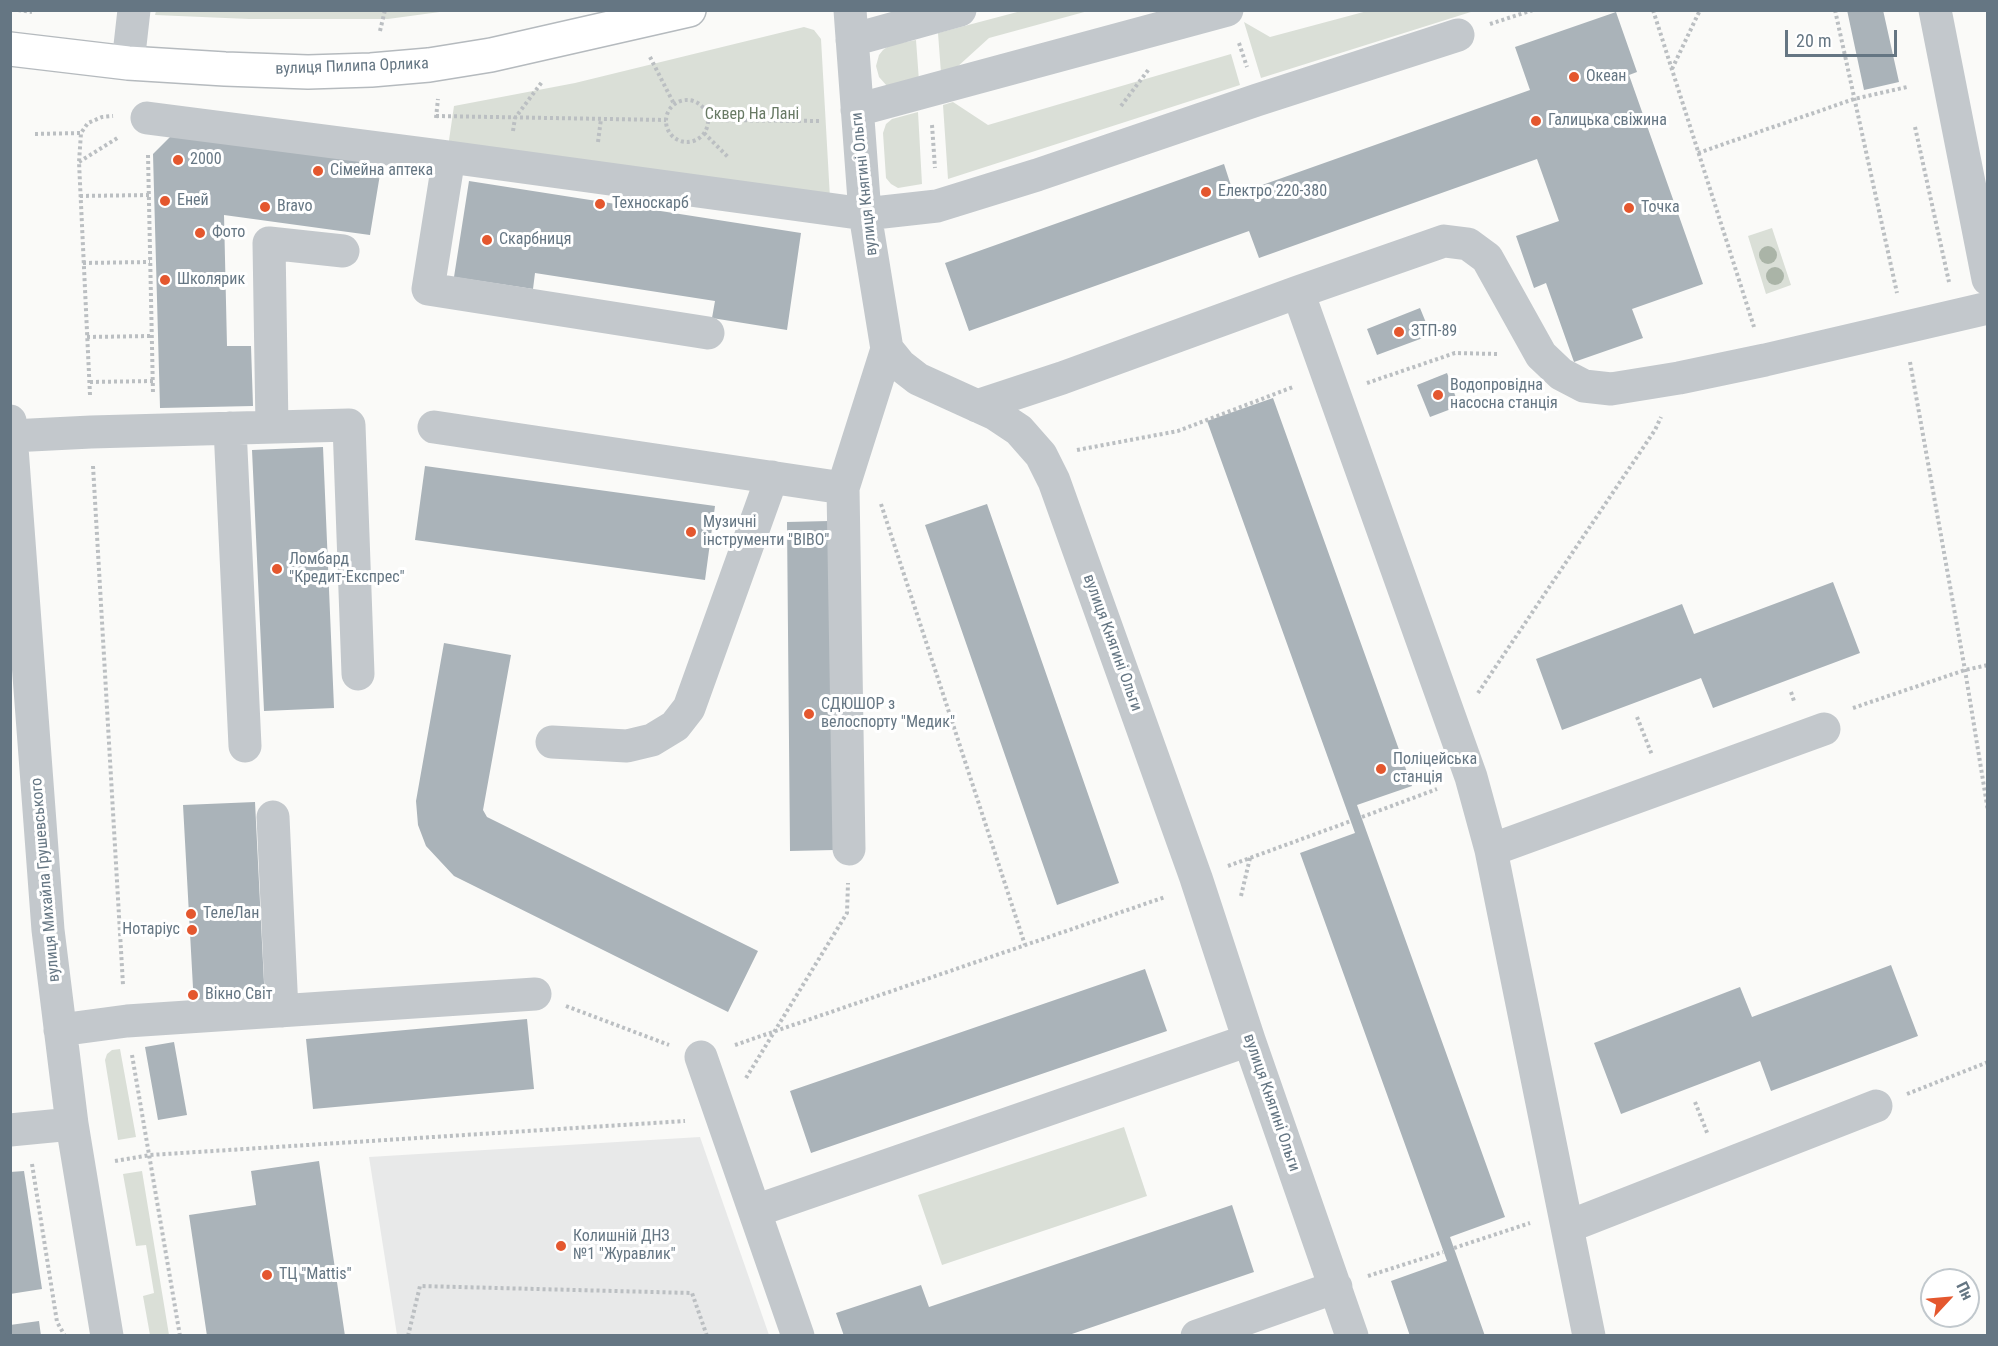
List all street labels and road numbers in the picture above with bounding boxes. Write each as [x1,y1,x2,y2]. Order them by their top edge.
street label: вулиця Пилипа Орлика [275,55,429,79]
street label: вулиця Княгині Ольги [848,111,882,257]
street label: вулиця Княгині Ольги [1078,572,1146,714]
street label: вулиця Михайла Грушевського [28,777,64,983]
street label: вулиця Княгині Ольги [1238,1032,1304,1174]

